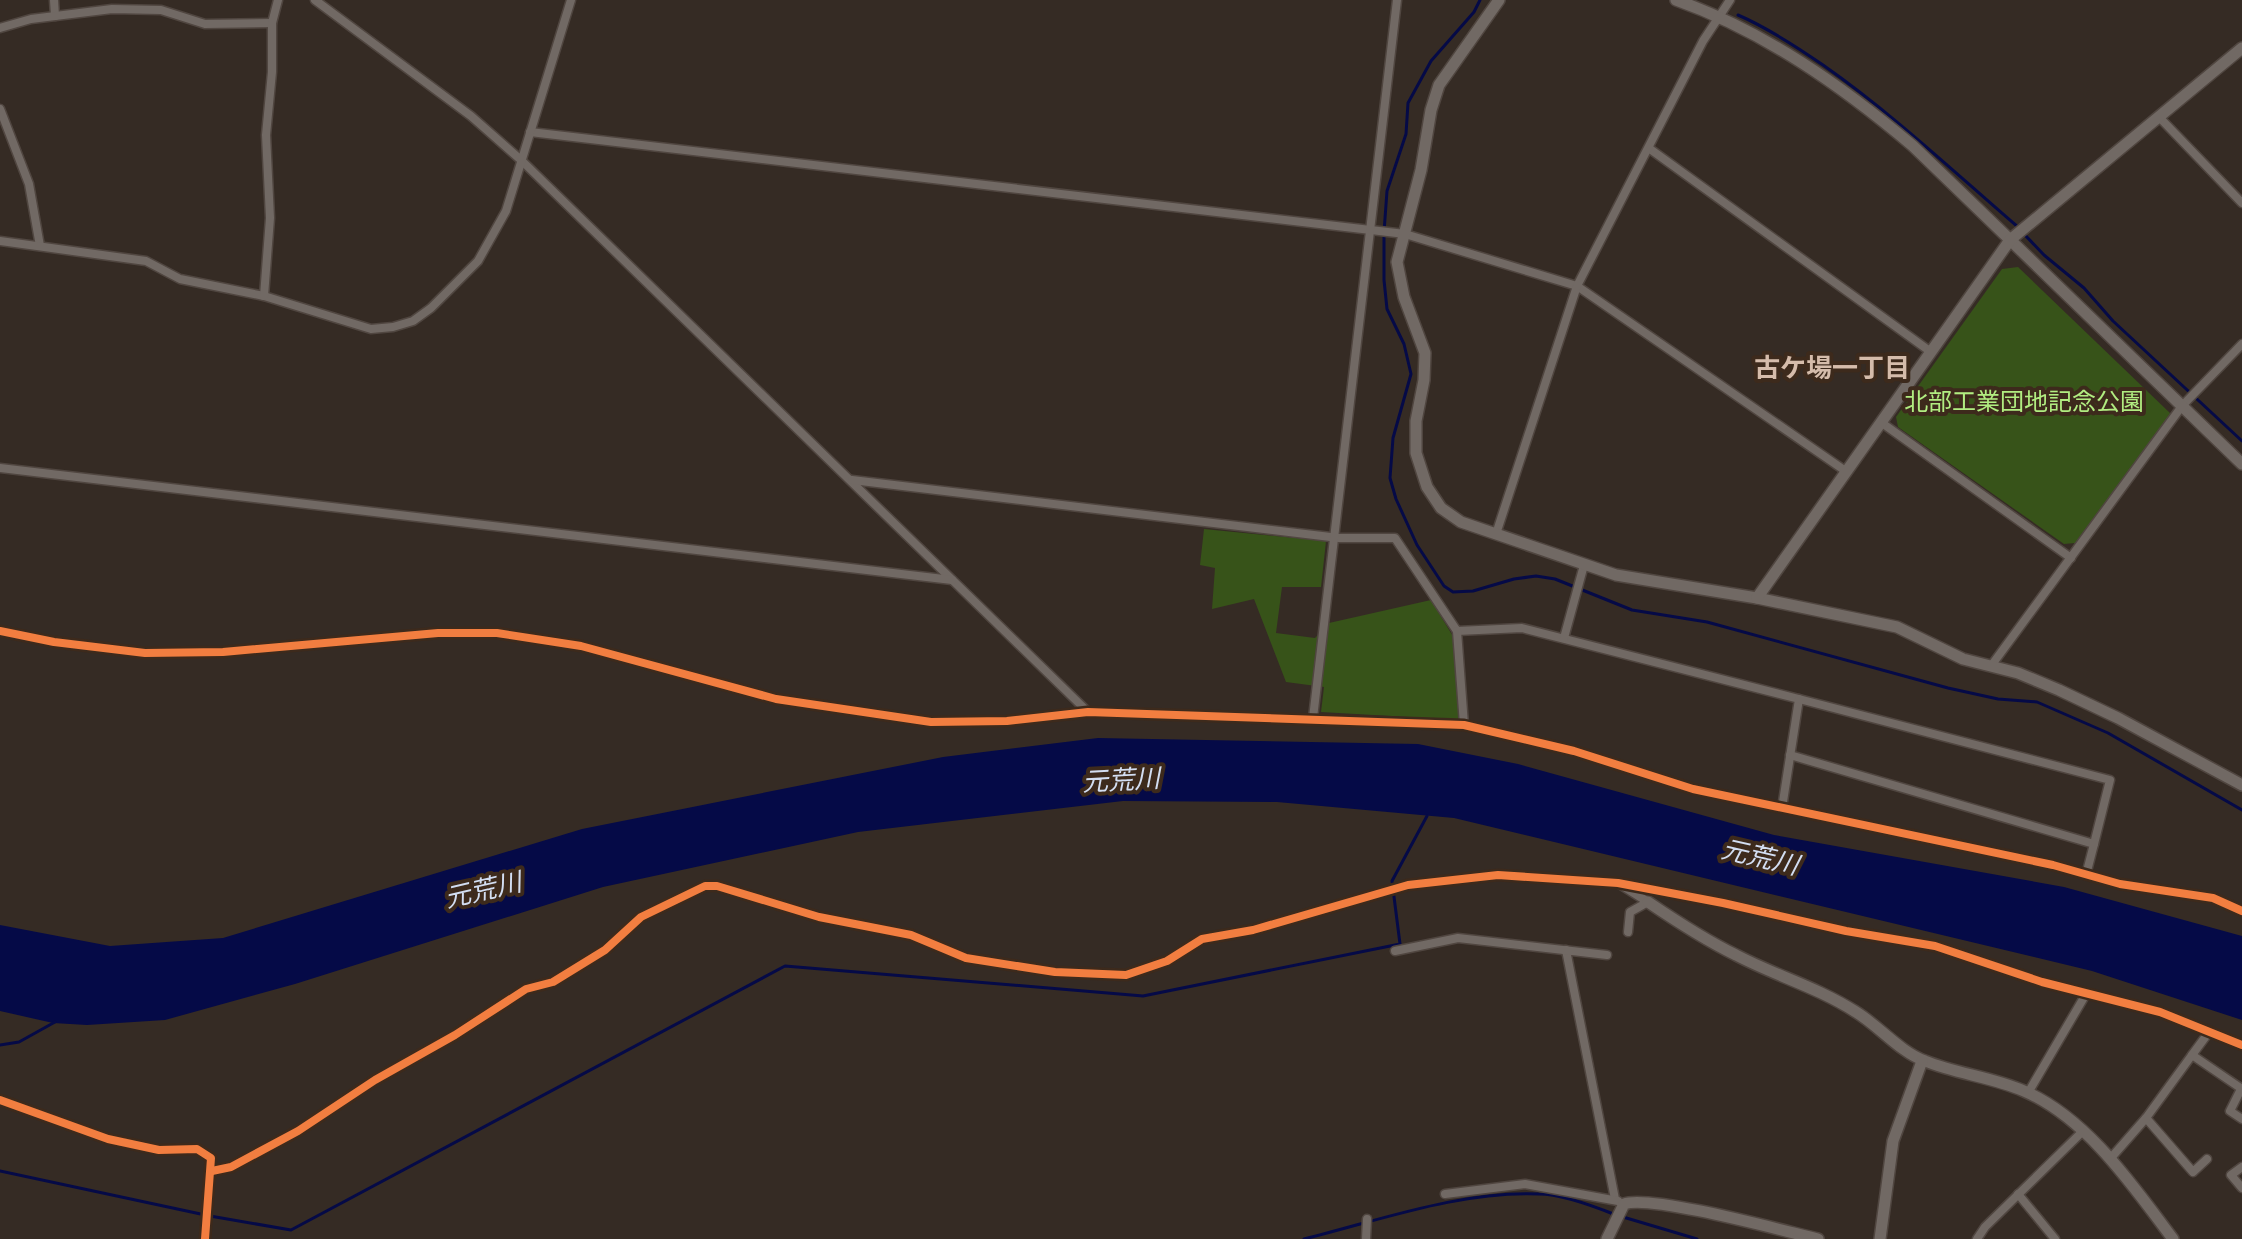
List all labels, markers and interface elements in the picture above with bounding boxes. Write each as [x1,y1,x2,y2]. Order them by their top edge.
district label: 古ケ場一丁目 [1754,353,1910,383]
park label: 北部工業団地記念公園 [1904,388,2144,416]
water label: 元荒川 [1081,763,1164,797]
water label: 元荒川 [1719,834,1804,881]
water label: 元荒川 [442,866,527,913]

